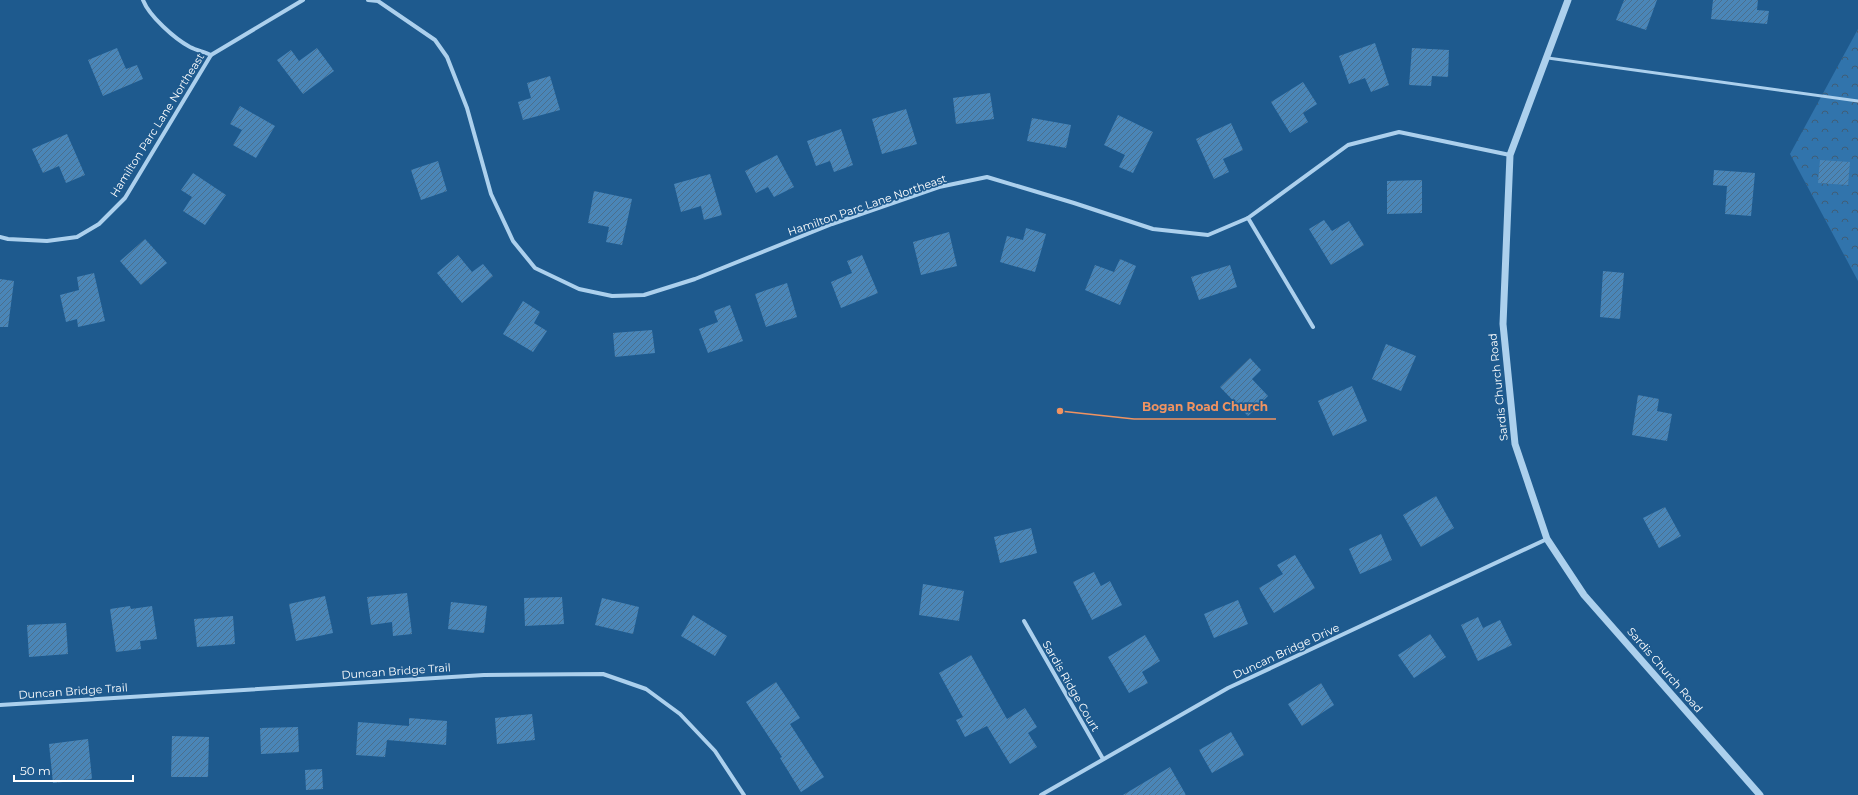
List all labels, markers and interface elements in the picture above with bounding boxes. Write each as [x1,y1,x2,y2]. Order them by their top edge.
street label: Hamilton Parc Lane Northeast [107,50,207,200]
street label: Hamilton Parc Lane Northeast [786,171,949,239]
street label: Sardis Church Road [1485,332,1511,442]
callout: Bogan Road Church [1134,395,1276,419]
text: Bogan Road Church [1142,399,1268,414]
street label: Duncan Bridge Drive [1231,620,1342,682]
street label: Sardis Church Road [1624,625,1706,715]
street label: Sardis Ridge Court [1039,638,1103,734]
street label: Duncan Bridge Trail [341,660,451,682]
street label: Duncan Bridge Trail [18,680,128,702]
scale bar [14,757,133,783]
text: 50 m [20,763,51,778]

